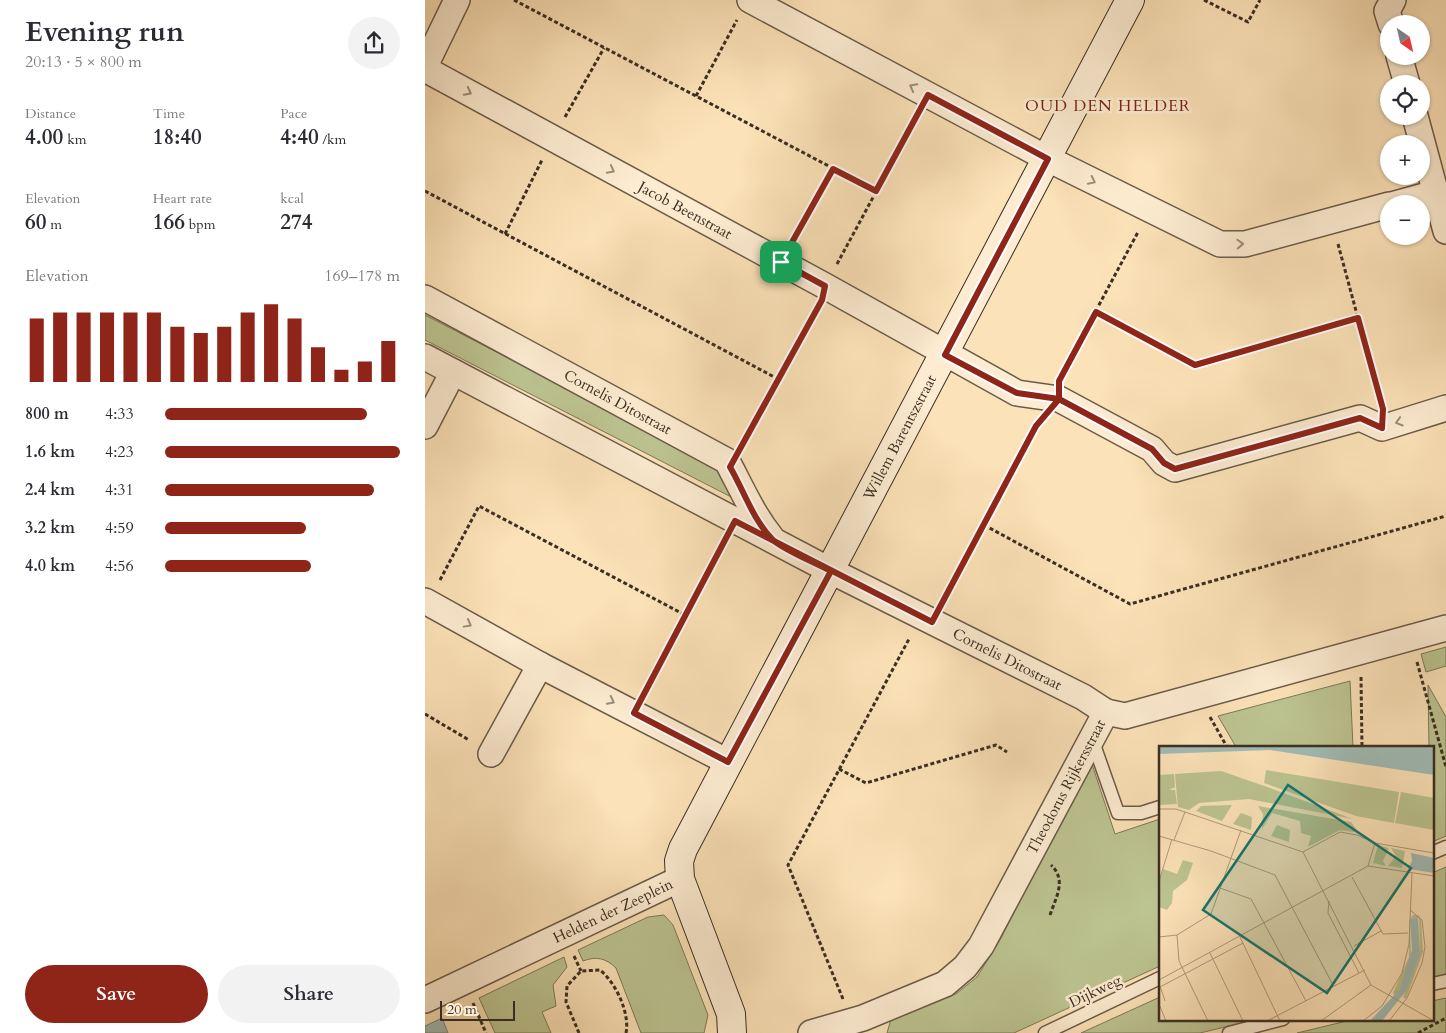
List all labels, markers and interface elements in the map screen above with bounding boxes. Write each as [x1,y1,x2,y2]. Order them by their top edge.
text: Evening run [25,13,184,51]
north arrow [1380,15,1430,65]
map controls [1380,15,1430,245]
button: share [348,17,400,69]
text: 20:13 · 5 × 800 m [25,51,142,73]
button: locate [1380,75,1430,125]
one-way arrow [909,83,918,93]
one-way arrow [463,86,472,96]
district label: OUD DEN HELDER [1025,95,1191,117]
text: Distance [25,104,76,123]
text: Time [153,104,185,123]
text: Pace [280,104,307,123]
text: 4.00 [25,123,63,152]
text: 18:40 [153,123,202,152]
text: 4:40 [280,123,319,152]
text: km [63,130,86,149]
text: /km [319,130,346,149]
button: + [1380,135,1430,185]
one-way arrow [605,164,614,174]
one-way arrow [1087,175,1096,185]
street label: Jacob Beenstraat [633,176,736,244]
text: Elevation [25,189,81,208]
text: Heart rate [153,189,212,208]
text: kcal [280,189,304,208]
button: − [1380,195,1430,245]
text: 60 [25,208,47,237]
text: 166 [153,208,185,237]
text: 274 [280,208,313,237]
text: m [47,215,62,234]
text: bpm [185,215,216,234]
one-way arrow [1236,238,1244,249]
pin [760,241,802,283]
icon: arrive [767,248,795,276]
text: Elevation [25,265,89,287]
text: 169–178 m [324,265,400,287]
street label: Cornelis Ditostraat [560,365,675,439]
street label: Willem Barentszstraat [858,371,941,505]
text: 800 m [25,403,69,425]
text: 4:33 [105,403,134,425]
one-way arrow [1396,417,1404,427]
text: 1.6 km [25,441,75,463]
text: 4:23 [105,441,134,463]
text: 2.4 km [25,479,75,501]
text: 4:31 [105,479,134,501]
text: 3.2 km [25,517,75,539]
text: 4:59 [105,517,134,539]
text: 4.0 km [25,555,75,577]
text: 4:56 [105,555,134,577]
one-way arrow [462,618,471,628]
street label: Cornelis Ditostraat [949,623,1066,695]
one-way arrow [606,695,615,705]
street label: Theodorus Rijkersstraat [1022,716,1110,858]
inset map [1159,746,1433,1020]
street label: Helden der Zeeplein [550,874,677,948]
button: Save [25,965,208,1023]
button: Share [218,965,400,1023]
street label: Dijkweg [1065,969,1125,1012]
scale bar [440,998,515,1021]
text: 20 m [447,1000,477,1019]

